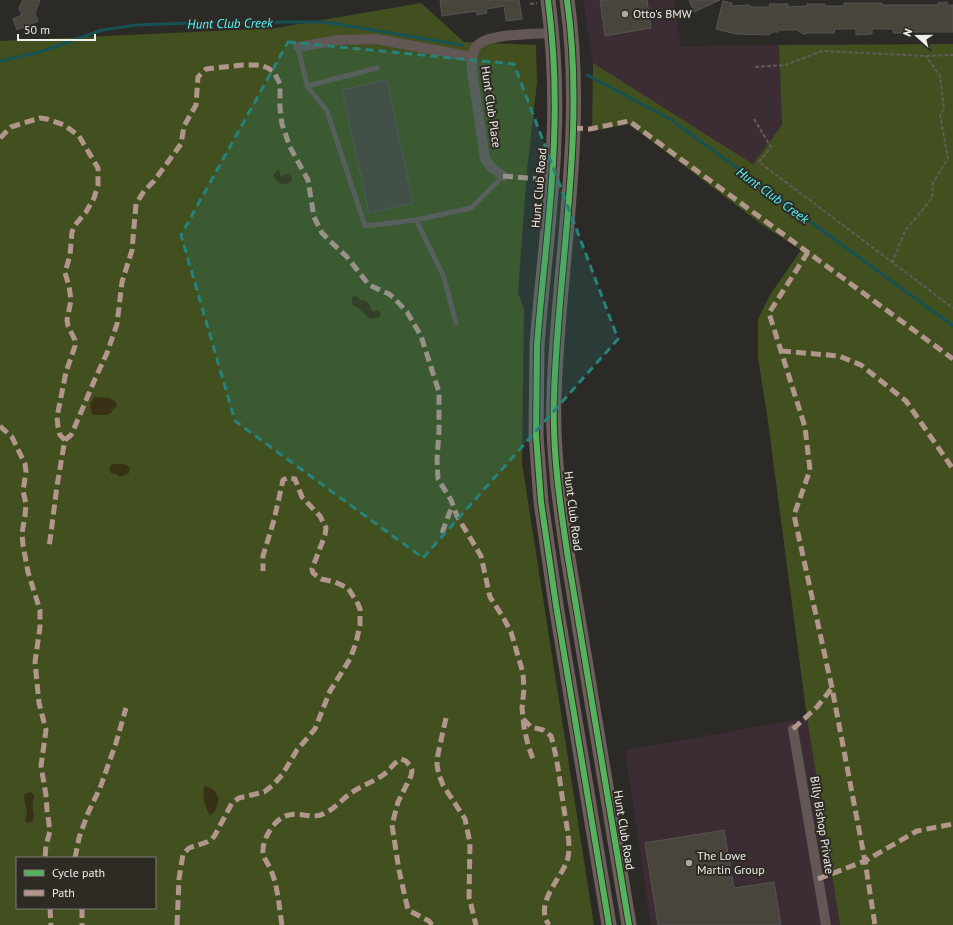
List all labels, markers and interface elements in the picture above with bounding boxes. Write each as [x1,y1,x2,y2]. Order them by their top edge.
place label: Otto's BMW [633,6,692,21]
marker: Otto's BMW [620,9,630,19]
water label: Hunt Club Creek [187,14,274,33]
scale bar [18,16,95,42]
north arrow [897,16,937,56]
text: 50 m [24,22,50,37]
text: N [900,27,915,38]
street label: Hunt Club Place [478,65,505,149]
street label: Hunt Club Road [528,147,549,229]
water label: Hunt Club Creek [733,163,813,228]
street label: Hunt Club Road [561,470,586,552]
street label: Billy Bishop Private [807,775,838,875]
street label: Hunt Club Road [611,789,638,871]
place label: The Lowe Martin Group [697,848,765,877]
legend [16,857,156,909]
marker: The Lowe Martin Group [684,858,694,868]
text: Cycle path [52,865,105,880]
text: Path [52,885,75,900]

